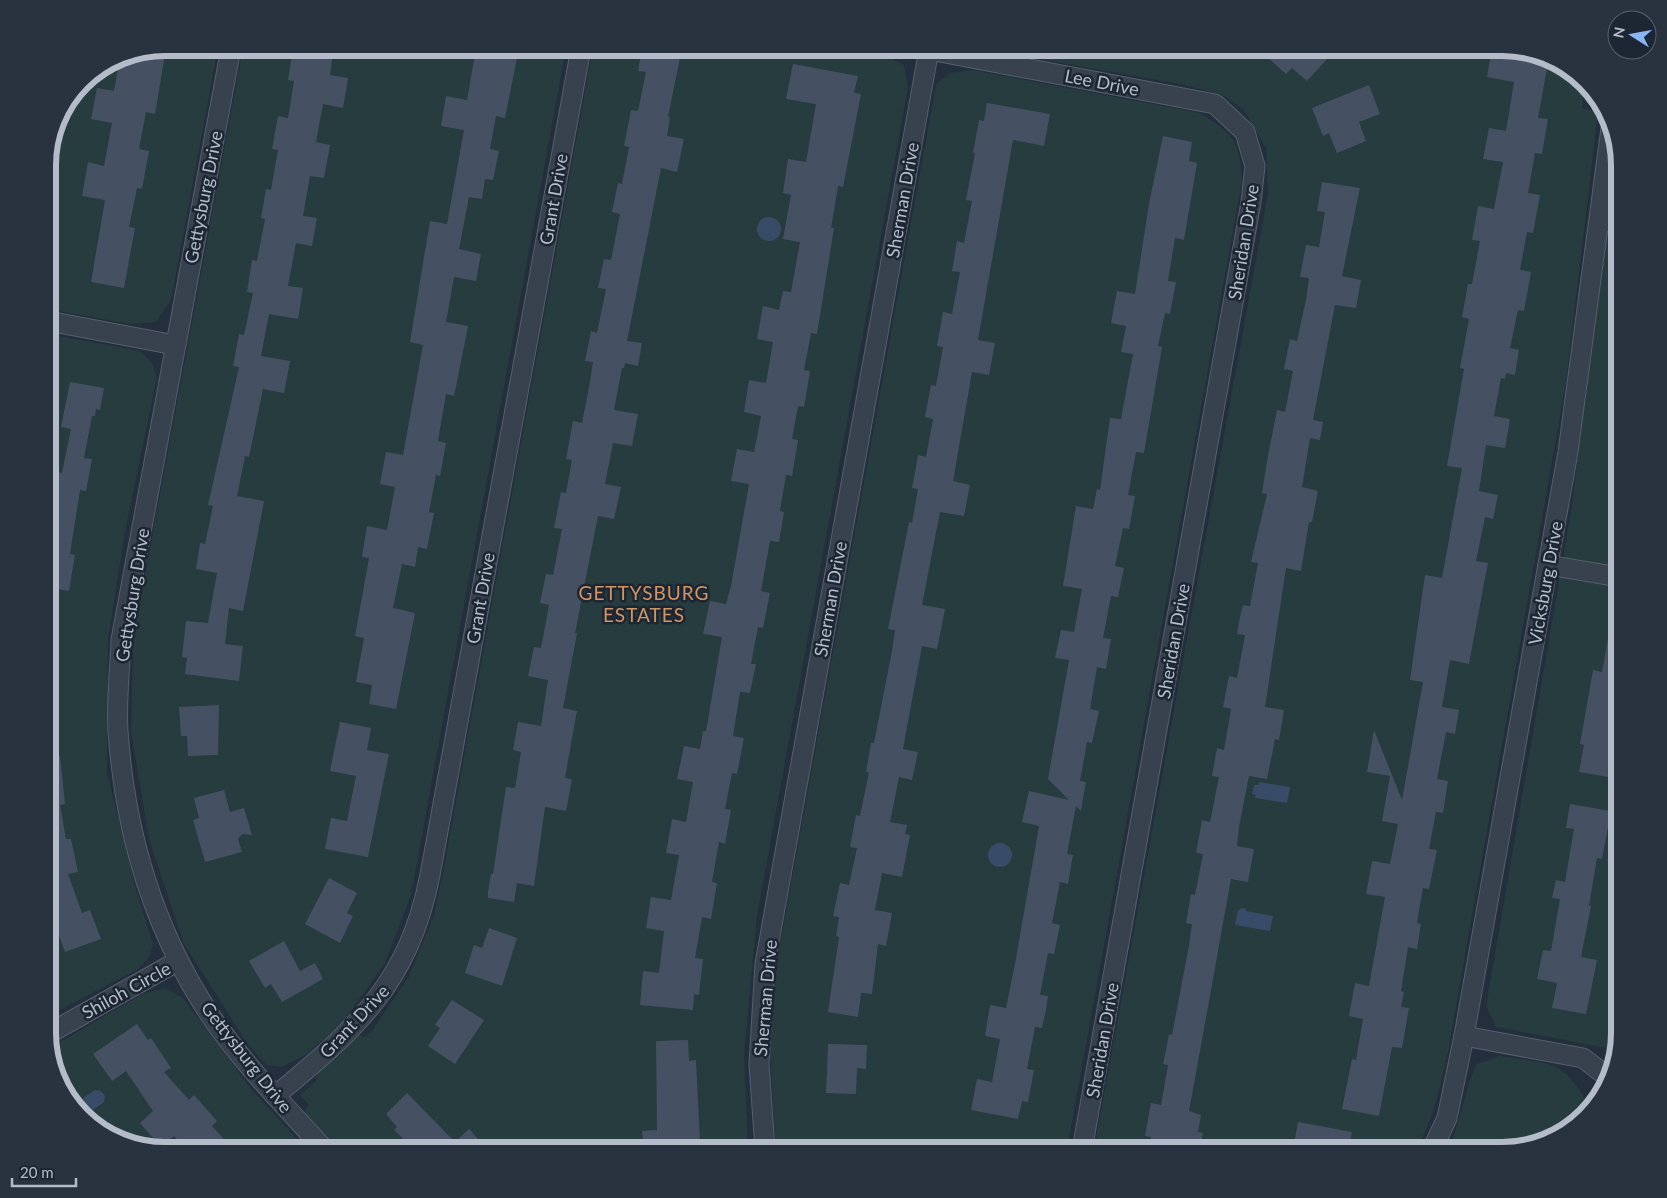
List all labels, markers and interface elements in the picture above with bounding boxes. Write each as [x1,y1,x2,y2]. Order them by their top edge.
north arrow [1607,10,1657,60]
text: N [1609,26,1628,39]
street label: Lee Drive [1063,64,1141,100]
street label: Gettysburg Drive [179,129,227,265]
street label: Sherman Drive [881,140,923,260]
street label: Grant Drive [534,152,572,246]
street label: Sheridan Drive [1223,183,1263,301]
street label: Vicksburg Drive [1523,519,1567,647]
street label: Gettysburg Drive [111,527,153,663]
street label: Sherman Drive [809,539,851,659]
street label: Grant Drive [461,551,499,645]
district label: GETTYSBURG ESTATES [579,581,709,626]
street label: Sheridan Drive [1152,582,1194,700]
street label: Sherman Drive [749,939,781,1057]
street label: Shiloh Circle [78,957,174,1023]
street label: Grant Drive [314,980,394,1062]
street label: Sheridan Drive [1081,981,1123,1099]
street label: Gettysburg Drive [197,997,297,1117]
scale bar [12,1156,76,1188]
text: 20 m [20,1163,54,1181]

